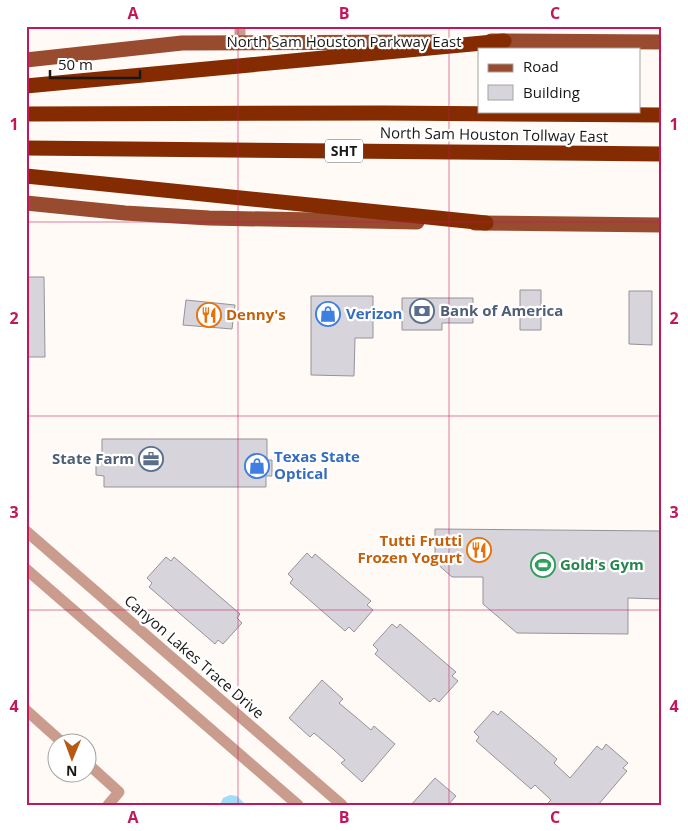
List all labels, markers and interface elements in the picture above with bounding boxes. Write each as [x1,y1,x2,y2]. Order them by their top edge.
text: A [127,2,139,24]
text: B [339,2,349,24]
text: C [550,2,560,24]
street label: North Sam Houston Parkway East [226,31,462,51]
scale bar [50,48,140,80]
legend [478,48,640,112]
text: 50 m [58,54,93,74]
text: Road [523,56,559,76]
text: Building [523,82,580,102]
text: 1 [9,113,19,135]
text: 1 [669,113,679,135]
street label: North Sam Houston Tollway East [380,122,608,146]
road number: SHT [325,140,363,162]
bank icon: Bank of America [409,298,435,324]
place label: Bank of America [440,300,563,320]
shop icon: Verizon [315,301,341,327]
restaurant icon: Denny's [196,302,222,328]
place label: Verizon [346,303,402,323]
place label: Denny's [226,304,286,324]
text: 2 [9,307,19,329]
text: 2 [669,307,679,329]
office icon: State Farm [138,446,164,472]
place label: Texas State Optical [274,446,360,483]
place label: State Farm [52,448,134,468]
shop icon: Texas State Optical [244,453,270,479]
text: 3 [9,501,19,523]
text: 3 [669,501,679,523]
place label: Tutti Frutti Frozen Yogurt [357,530,462,567]
restaurant icon: Tutti Frutti Frozen Yogurt [466,537,492,563]
sports icon: Gold's Gym [530,552,556,578]
place label: Gold's Gym [560,554,644,574]
street label: Canyon Lakes Trace Drive [121,590,269,723]
text: 4 [9,695,19,717]
text: 4 [669,695,679,717]
north arrow [48,734,98,784]
text: N [66,762,78,781]
text: A [127,806,139,828]
text: B [339,806,349,828]
text: C [550,806,560,828]

